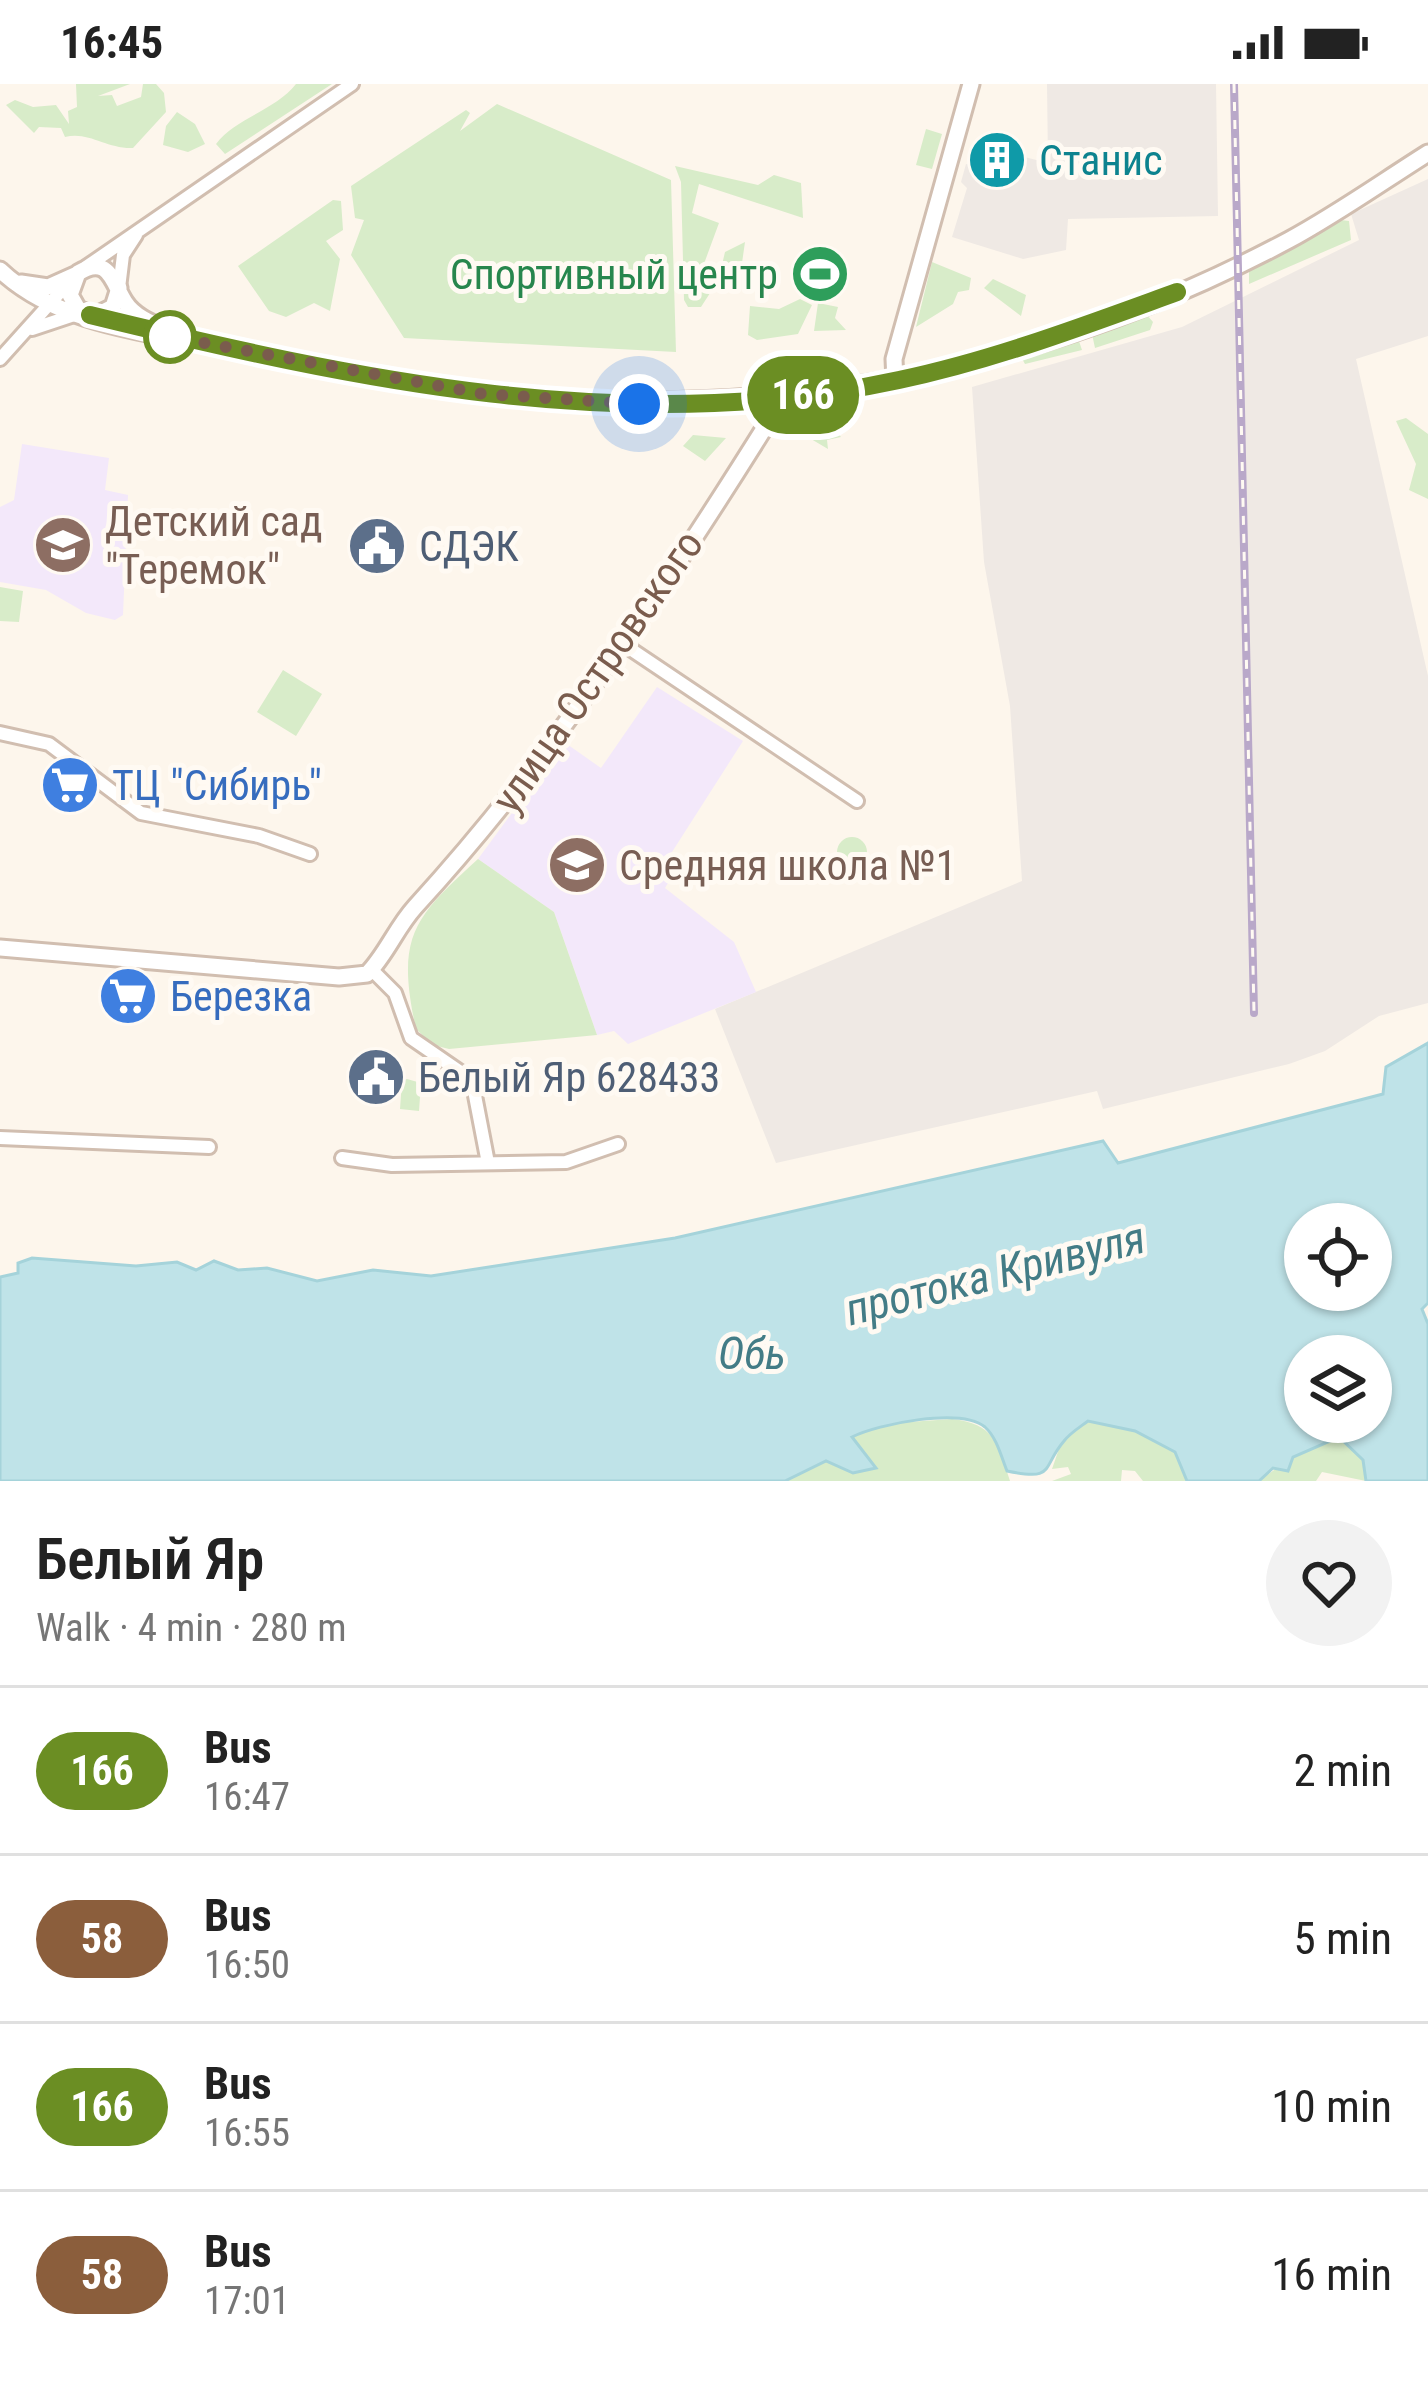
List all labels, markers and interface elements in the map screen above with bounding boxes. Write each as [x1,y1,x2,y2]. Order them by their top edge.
text: 16:45 [60,16,163,69]
building icon: Станис [966,129,1028,191]
place label: Станис [1039,136,1163,185]
sports icon: Спортивный центр [789,243,851,305]
place label: Спортивный центр [450,250,778,299]
unlabelled marker [145,312,195,362]
line badge: 166 [734,356,872,434]
text: 166 [771,370,835,419]
your location [609,374,669,434]
place label: Детский сад "Теремок" [105,497,322,594]
school or university icon: Детский сад "Теремок" [32,514,94,576]
public building icon: СДЭК [346,515,408,577]
street label: улица Островского [482,521,713,822]
place label: СДЭК [419,522,519,571]
supermarket icon: ТЦ "Сибирь" [39,754,101,816]
place label: ТЦ "Сибирь" [112,761,322,810]
school or university icon: Средняя школа №1 [546,834,608,896]
place label: Средняя школа №1 [619,841,956,890]
supermarket icon: Березка [97,965,159,1027]
place label: Березка [170,972,312,1021]
public building icon: Белый Яр 628433 [345,1046,407,1108]
place label: Белый Яр 628433 [418,1053,720,1102]
map controls [1284,1203,1392,1443]
button: locate [1284,1203,1392,1311]
water label: протока Кривуля [840,1211,1150,1336]
water label: Обь [718,1327,786,1380]
button: layers [1284,1335,1392,1443]
button: heart [1266,1520,1392,1646]
text: Белый Яр [36,1526,264,1593]
text: Walk · 4 min · 280 m [36,1605,347,1651]
text: Bus [204,1721,272,1774]
text: 2 min [1293,1744,1392,1797]
text: 166 [70,1746,134,1795]
text: 16:47 [204,1774,290,1820]
text: Bus [204,1889,272,1942]
text: 5 min [1293,1912,1392,1965]
text: 58 [81,1914,123,1963]
text: 16:50 [204,1942,290,1988]
text: Bus [204,2057,272,2110]
text: 10 min [1271,2080,1392,2133]
text: 166 [70,2082,134,2131]
text: 16:55 [204,2110,290,2156]
text: Bus [204,2225,272,2278]
text: 16 min [1271,2248,1392,2301]
text: 58 [81,2250,123,2299]
text: 17:01 [204,2278,290,2324]

